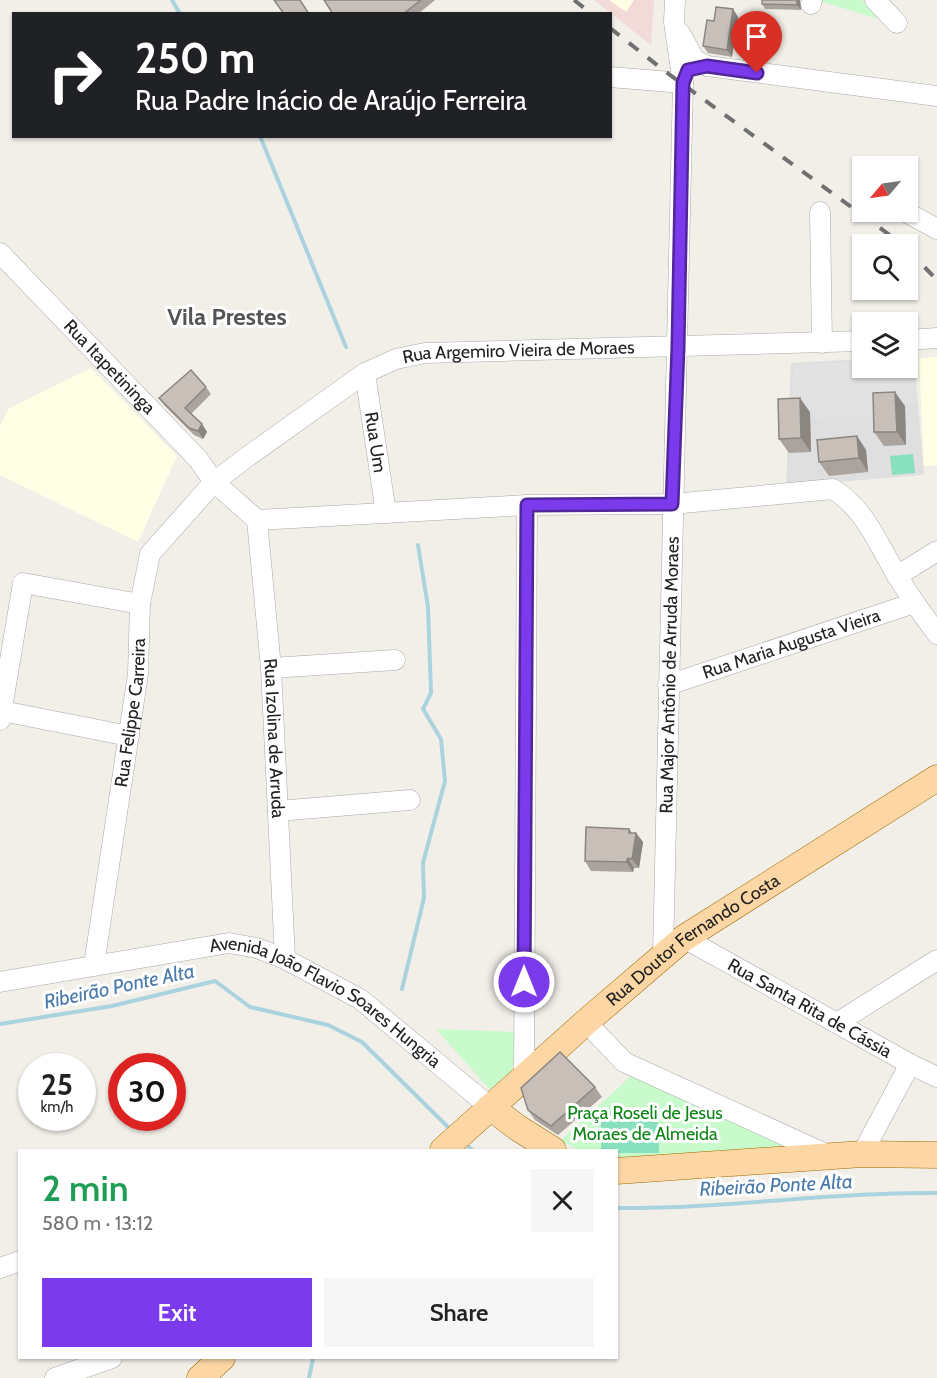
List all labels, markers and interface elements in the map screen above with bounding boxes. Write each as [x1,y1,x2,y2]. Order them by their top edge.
pin [731,11,782,73]
icon: arrive [740,20,773,53]
text: 250 m [135,32,255,84]
icon: right [36,36,114,114]
text: Rua Padre Inácio de Araújo Ferreira [135,84,527,117]
north arrow [852,156,918,222]
map controls [852,156,918,378]
button: search [852,234,918,300]
district label: Vila Prestes [167,302,287,331]
button: layers [852,312,918,378]
street label: Rua Itapetininga [59,315,160,419]
street label: Rua Argemiro Vieira de Moraes [401,336,635,368]
street label: Rua Um [360,410,391,474]
street label: Rua Major Antônio de Arruda Moraes [655,536,684,814]
street label: Rua Maria Augusta Vieira [700,604,883,684]
street label: Rua Felippe Carreira [110,638,150,789]
street label: Rua Izolina de Arruda [259,657,289,819]
street label: Rua Doutor Fernando Costa [602,869,784,1011]
street label: Avenida João Flavio Soares Hungria [208,932,445,1073]
position arrow [492,950,556,1014]
street label: Rua Santa Rita de Cássia [724,954,896,1063]
water label: Ribeirão Ponte Alta [42,958,196,1014]
speed limit sign: 30 [108,1053,186,1131]
text: 25 [41,1066,73,1103]
text: km/h [41,1098,73,1116]
park label: Praça Roseli de Jesus Moraes de Almeida [567,1102,723,1145]
text: 2 min [42,1166,129,1210]
button: close [531,1169,594,1232]
water label: Ribeirão Ponte Alta [699,1169,853,1201]
text: 580 m · 13:12 [42,1211,153,1235]
button: Exit [42,1278,312,1347]
button: Share [324,1278,594,1347]

